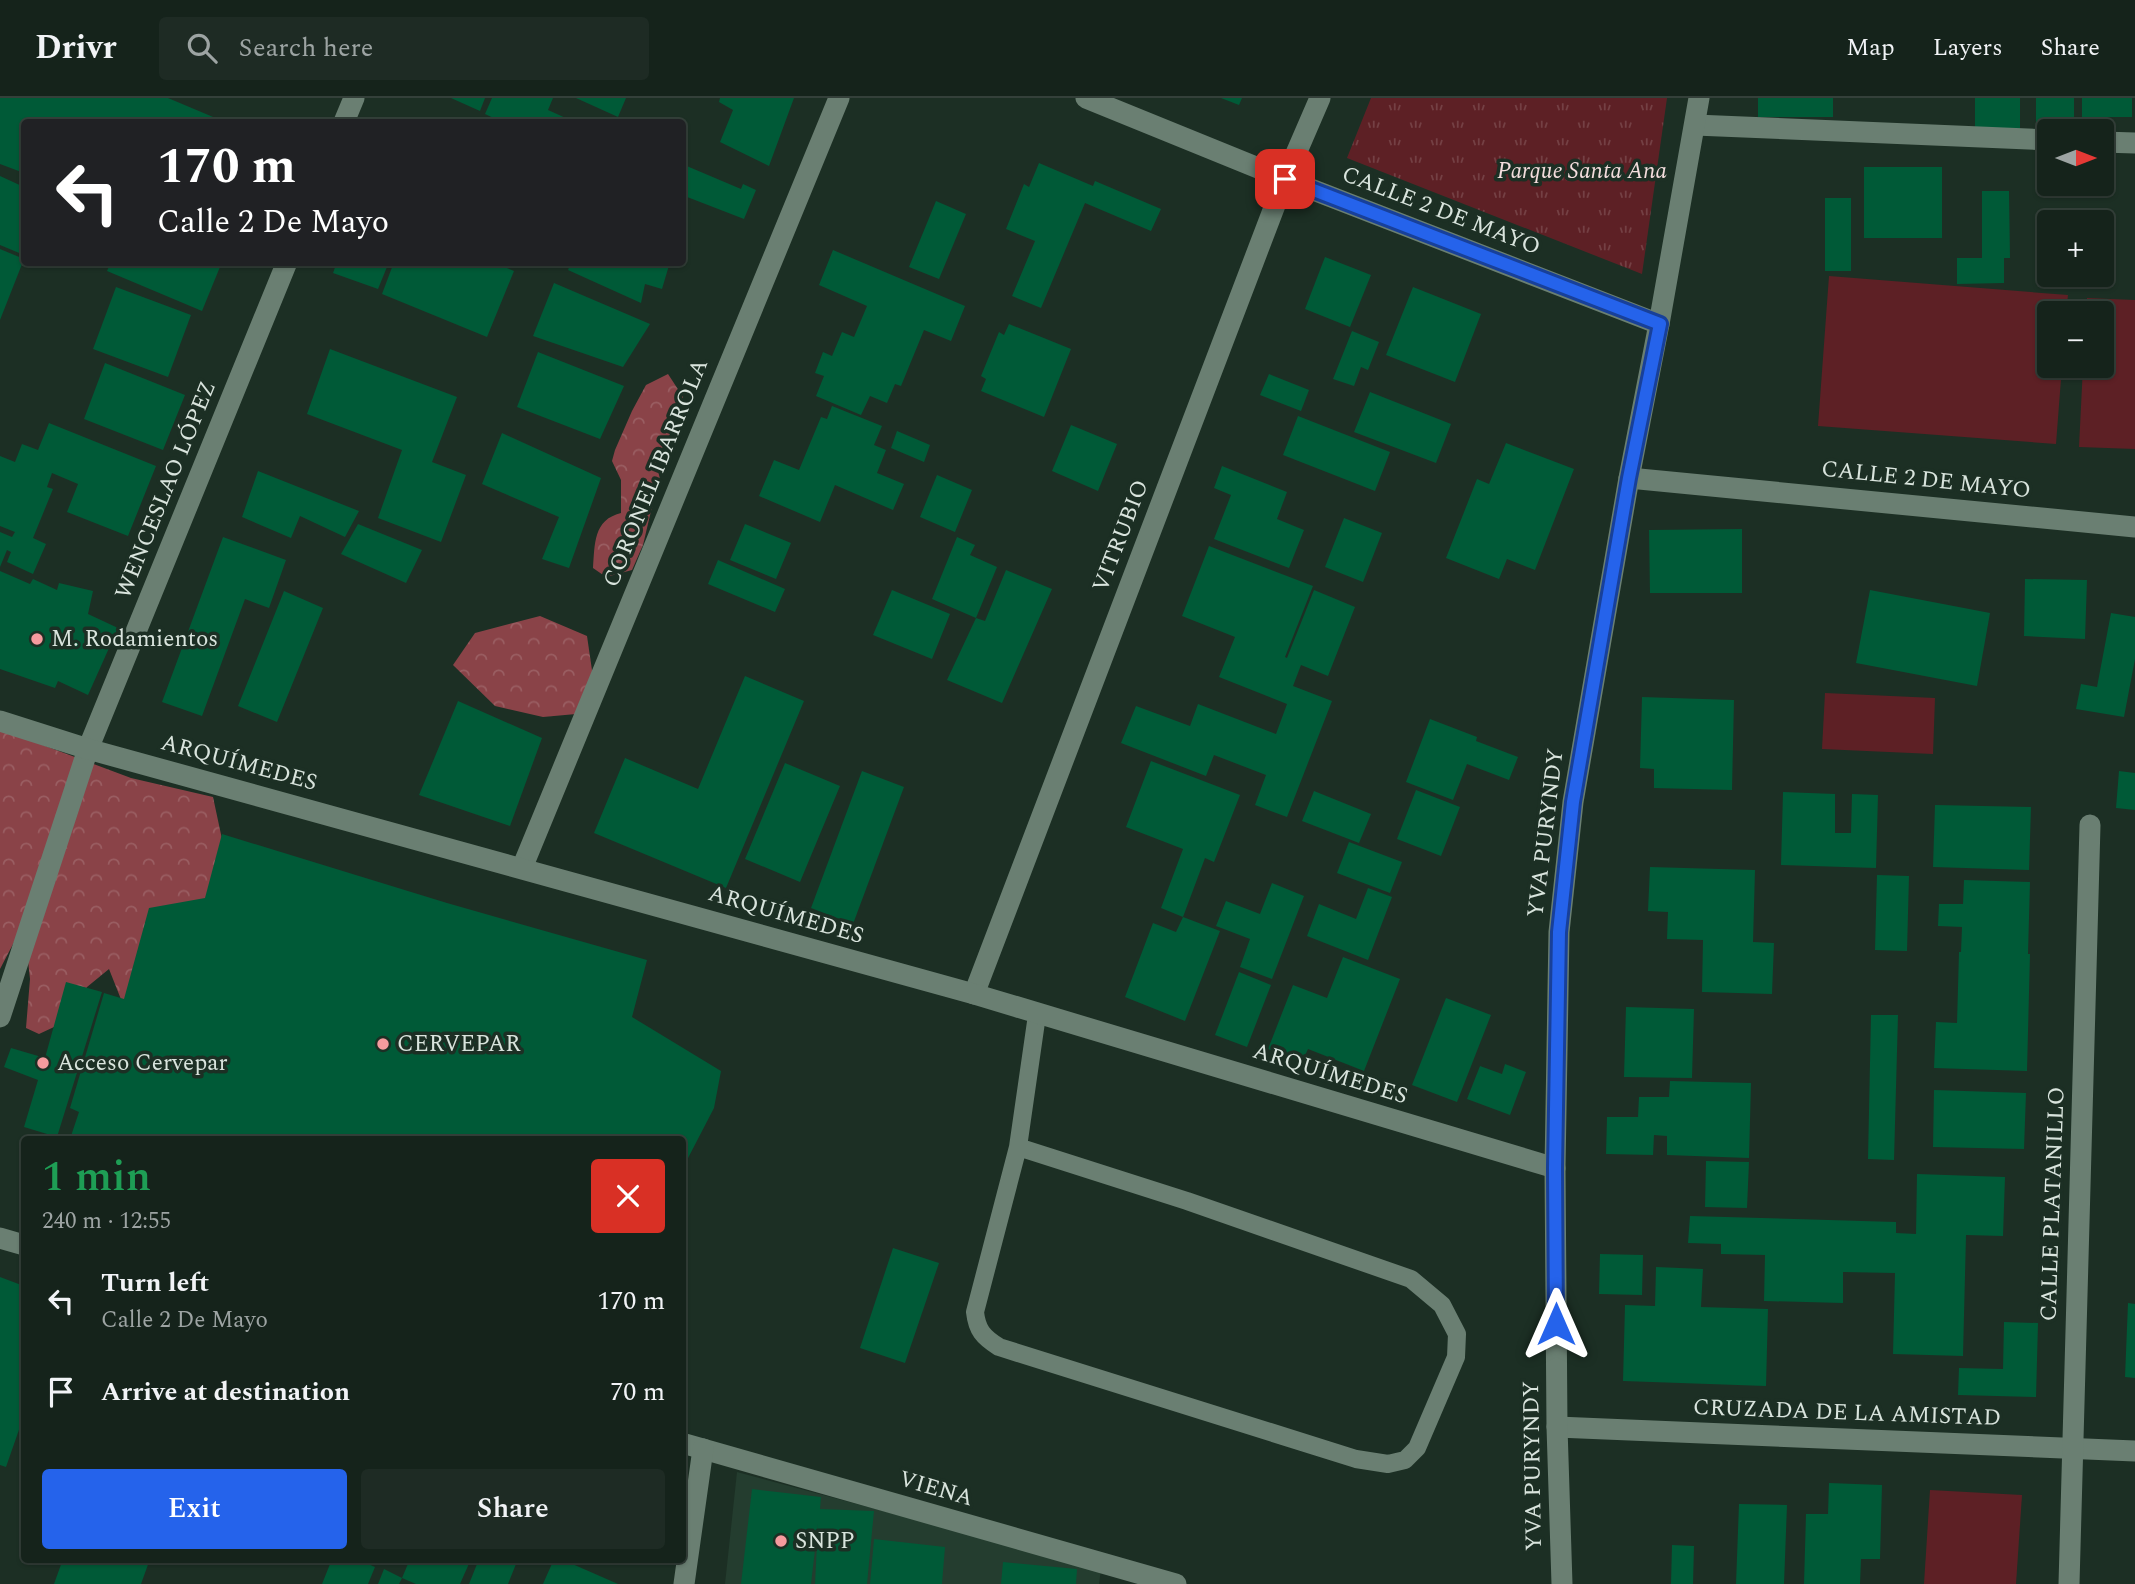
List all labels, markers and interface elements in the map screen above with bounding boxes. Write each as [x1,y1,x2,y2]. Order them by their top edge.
search box [159,17,649,80]
text: Drivr [35,23,117,73]
text: Search here [239,28,373,68]
icon: search [183,29,221,67]
text: Map [1846,30,1895,66]
text: Layers [1933,30,2003,66]
text: Share [2041,30,2100,66]
north arrow [2037,119,2114,196]
map controls [2037,119,2114,378]
text: 170 m [157,130,296,205]
icon: left [42,147,133,238]
pin [1255,149,1315,209]
park label: Parque Santa Ana [1497,154,1667,189]
street label: CALLE 2 DE MAYO [1337,157,1545,265]
icon: arrive [1266,160,1304,198]
text: Calle 2 De Mayo [157,198,389,247]
button: + [2037,210,2114,287]
button: − [2037,301,2114,378]
street label: CORONEL IBARROLA [594,353,718,593]
street label: WENCESLAO LÓPEZ [106,376,226,604]
street label: CALLE 2 DE MAYO [1820,452,2032,508]
street label: VITRUBIO [1084,475,1158,597]
place label: M. Rodamientos [51,622,218,657]
marker: M. Rodamientos [29,631,45,647]
street label: ARQUÍMEDES [157,725,321,801]
street label: YVA PURYNDY [1518,746,1574,920]
street label: ARQUÍMEDES [704,876,868,954]
place label: CERVEPAR [397,1027,521,1062]
street label: ARQUÍMEDES [1248,1034,1412,1114]
marker: CERVEPAR [375,1036,391,1052]
place label: Acceso Cervepar [57,1046,228,1081]
marker: Acceso Cervepar [35,1055,51,1071]
street label: CALLE PLATANILLO [2031,1086,2075,1322]
text: 1 min [42,1146,151,1209]
button: close [591,1159,665,1233]
text: 240 m · 12:55 [42,1204,171,1239]
text: Turn left [101,1263,209,1303]
text: 170 m [597,1281,665,1321]
icon: left [42,1282,80,1320]
position arrow [1519,1287,1593,1361]
text: Calle 2 De Mayo [101,1303,268,1338]
text: Arrive at destination [101,1372,350,1412]
text: 70 m [610,1372,665,1412]
icon: arrive [42,1373,80,1411]
street label: YVA PURYNDY [1514,1381,1552,1551]
street label: CRUZADA DE LA AMISTAD [1692,1390,2002,1436]
street label: VIENA [895,1462,977,1516]
button: Exit [42,1469,347,1549]
button: Share [361,1469,665,1549]
place label: SNPP [795,1524,855,1559]
marker: SNPP [773,1533,789,1549]

